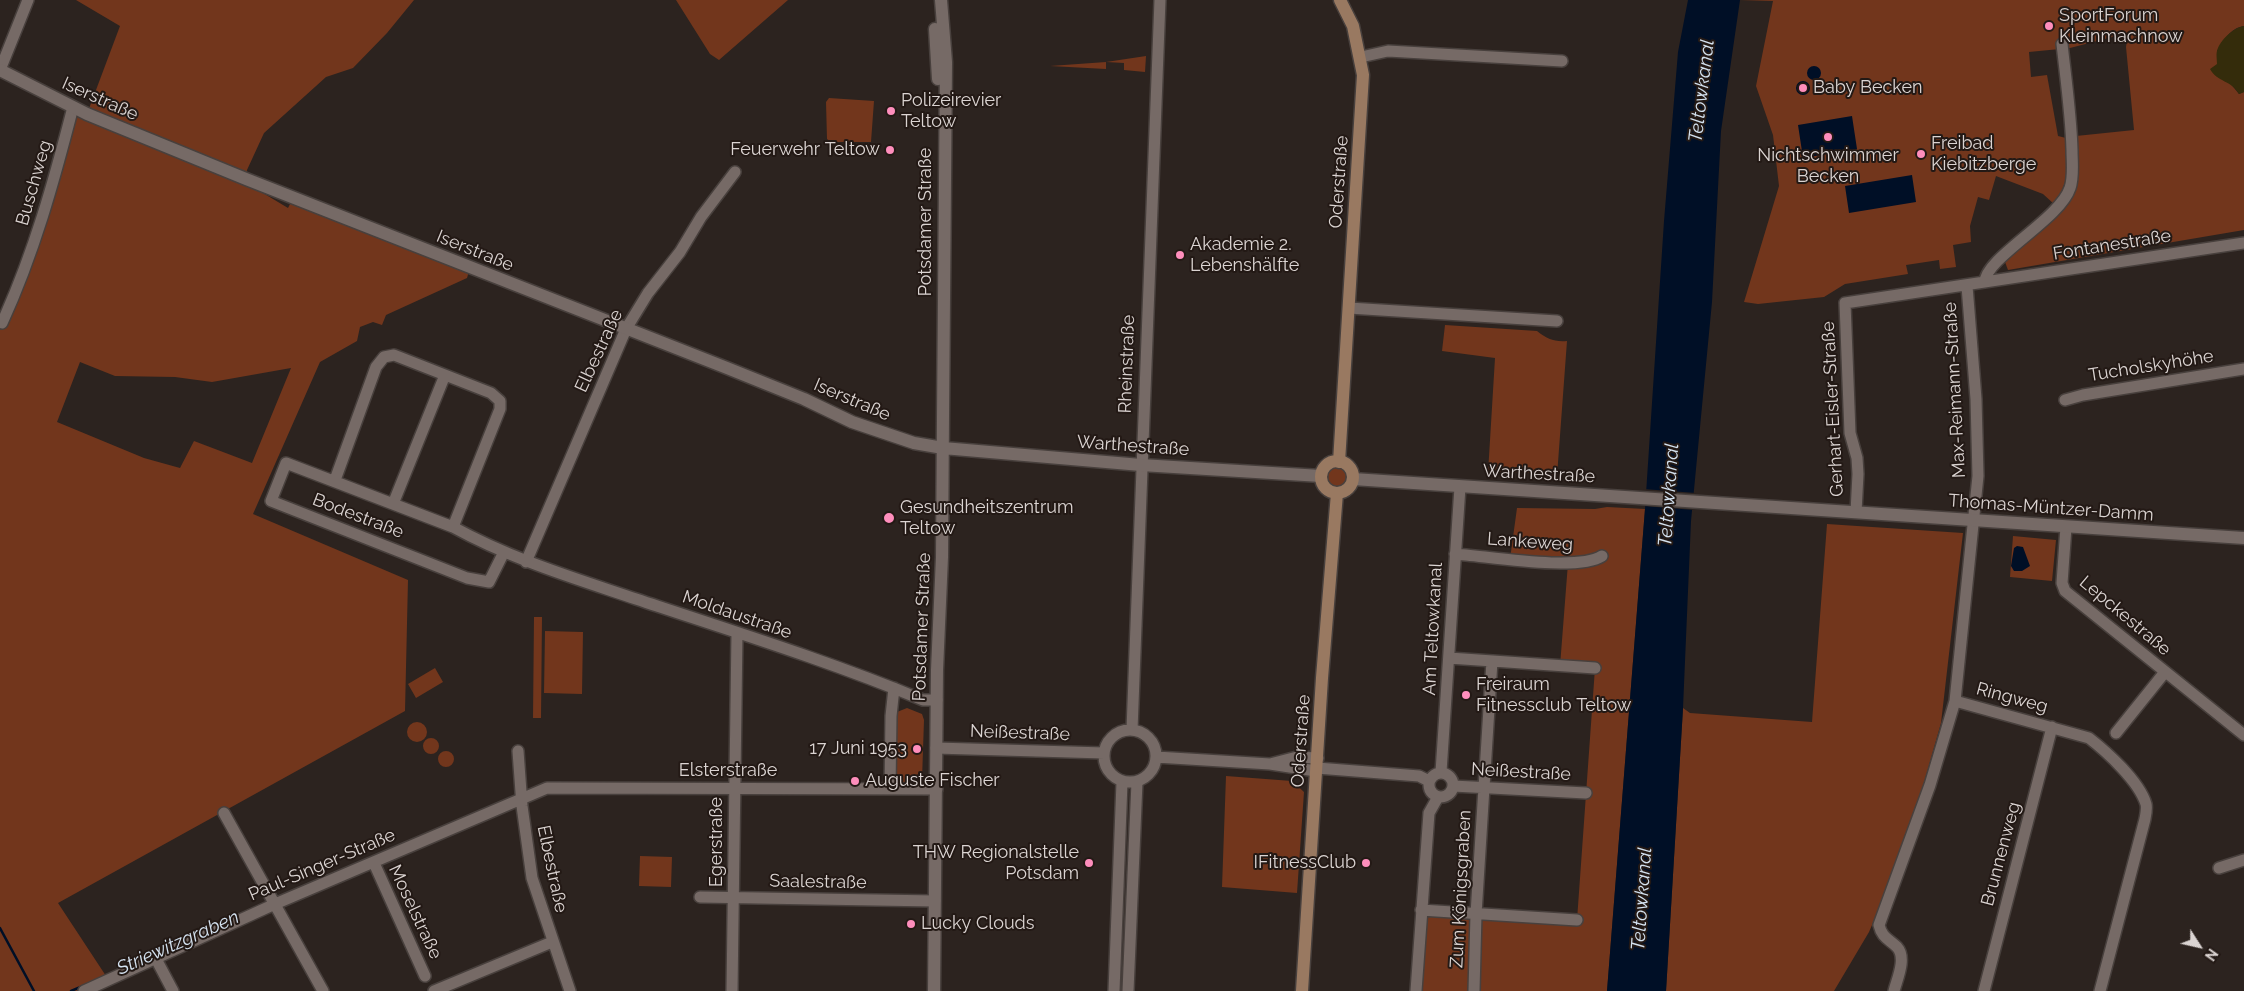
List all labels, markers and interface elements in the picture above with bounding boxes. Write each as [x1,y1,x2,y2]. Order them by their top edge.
place label: SportForum Kleinmachnow [2059,5,2183,48]
marker: SportForum Kleinmachnow [2043,20,2055,32]
water label: Teltowkanal [1684,38,1720,144]
street label: Iserstraße [58,73,142,125]
place label: Baby Becken [1813,77,1922,99]
marker: Baby Becken [1797,82,1809,94]
place label: Polizeirevier Teltow [901,90,1001,132]
marker: Polizeirevier Teltow [885,105,897,117]
marker: Nichtschwimmer Becken [1822,131,1834,143]
place label: Freibad Kiebitzberge [1931,133,2036,176]
street label: Oderstraße [1325,135,1353,229]
street label: Buschweg [12,138,56,228]
place label: Feuerwehr Teltow [730,139,880,161]
marker: Feuerwehr Teltow [884,144,896,156]
place label: Nichtschwimmer Becken [1757,145,1899,188]
street label: Potsdamer Straße [915,148,937,296]
marker: Freibad Kiebitzberge [1915,148,1927,160]
street label: Fontanestraße [2051,225,2173,265]
street label: Iserstraße [433,226,517,276]
place label: Akademie 2. Lebenshälfte [1190,234,1299,276]
marker: Akademie 2. Lebenshälfte [1174,249,1186,261]
street label: Max-Reimann-Straße [1940,302,1970,478]
street label: Elbestraße [570,306,628,396]
street label: Rheinstraße [1114,314,1140,414]
street label: Gerhart-Eisler-Straße [1818,321,1848,497]
street label: Tucholskyhöhe [2087,345,2215,387]
street label: Iserstraße [810,374,894,426]
street label: Warthestraße [1076,431,1190,461]
water label: Teltowkanal [1654,443,1684,547]
street label: Warthestraße [1482,460,1596,488]
street label: Bodestraße [309,489,407,543]
street label: Thomas-Müntzer-Damm [1948,490,2154,526]
place label: Gesundheitszentrum Teltow [900,497,1073,540]
marker: Gesundheitszentrum Teltow [882,511,896,525]
street label: Lankeweg [1486,528,1574,556]
street label: Potsdamer Straße [909,552,935,702]
street label: Am Teltowkanal [1419,562,1447,696]
street label: Lepckestraße [2075,571,2175,661]
street label: Moldaustraße [679,586,795,644]
place label: Freiraum Fitnessclub Teltow [1476,674,1631,716]
street label: Ringweg [1974,678,2050,718]
marker: Freiraum Fitnessclub Teltow [1460,689,1472,701]
street label: Oderstraße [1287,694,1315,788]
street label: Neißestraße [970,720,1070,746]
place label: 17 Juni 1953 [809,738,907,760]
marker: 17 Juni 1953 [911,743,923,755]
street label: Neißestraße [1470,759,1572,785]
street label: Elsterstraße [679,760,777,782]
place label: Auguste Fischer [865,770,1000,792]
marker: Auguste Fischer [849,775,861,787]
street label: Egerstraße [706,797,728,887]
street label: Brunnenweg [1977,800,2025,908]
street label: Zum Königsgraben [1446,809,1476,969]
street label: Elbestraße [532,823,572,915]
street label: Paul-Singer-Straße [245,824,399,906]
place label: THW Regionalstelle Potsdam [913,842,1079,884]
water label: Teltowkanal [1627,847,1657,951]
place label: IFitnessClub [1253,852,1356,874]
marker: THW Regionalstelle Potsdam [1083,857,1095,869]
marker: IFitnessClub [1360,857,1372,869]
street label: Moselstraße [384,861,446,963]
street label: Saalestraße [769,870,867,894]
water label: Striewitzgraben [113,906,243,980]
place label: Lucky Clouds [921,913,1034,935]
marker: Lucky Clouds [905,918,917,930]
north arrow [2174,921,2224,971]
text: N [2202,946,2221,964]

